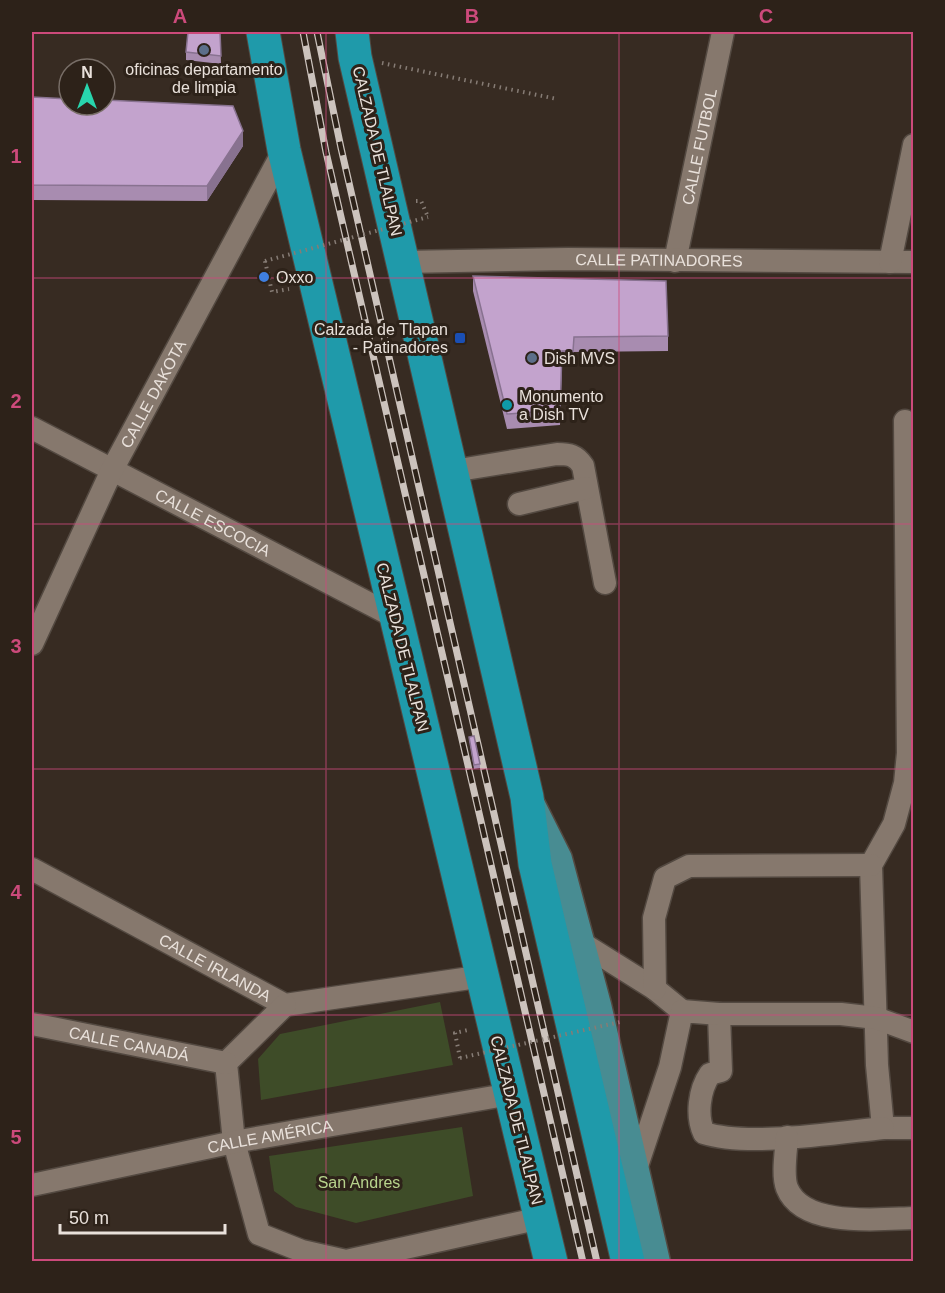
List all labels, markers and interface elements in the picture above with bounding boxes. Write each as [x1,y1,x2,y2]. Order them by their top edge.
text: A [173,5,187,27]
text: B [465,5,479,27]
text: C [759,5,773,27]
marker: oficinas departamento de limpia [197,43,211,57]
north arrow [57,57,117,117]
place label: oficinas departamento de limpia [125,61,283,96]
text: N [81,64,93,81]
street label: CALZADA DE TLALPAN [350,65,405,238]
street label: CALLE FUTBOL [679,87,720,206]
text: 1 [10,145,22,167]
street label: CALLE PATINADORES [575,251,743,270]
place label: Oxxo [276,269,313,286]
marker: Oxxo [257,270,271,284]
place label: Calzada de Tlapan - Patinadores [314,321,448,356]
marker: Calzada de Tlapan - Patinadores [453,331,467,345]
street label: CALLE DAKOTA [118,337,189,451]
place label: Dish MVS [544,350,615,367]
marker: Dish MVS [525,351,539,365]
place label: Monumento a Dish TV [519,388,604,423]
text: 2 [10,390,22,412]
marker: Monumento a Dish TV [500,398,514,412]
street label: CALLE ESCOCIA [152,486,273,560]
street label: CALZADA DE TLALPAN [373,561,432,733]
text: 3 [10,635,22,657]
text: 4 [10,881,22,903]
street label: CALLE IRLANDA [156,931,274,1005]
street label: CALLE CANADÁ [68,1024,191,1064]
street label: CALZADA DE TLALPAN [487,1034,546,1206]
street label: CALLE AMÉRICA [206,1117,334,1156]
text: 5 [10,1126,22,1148]
park label: San Andres [318,1174,400,1191]
scale bar [60,1197,225,1235]
text: 50 m [69,1208,109,1228]

